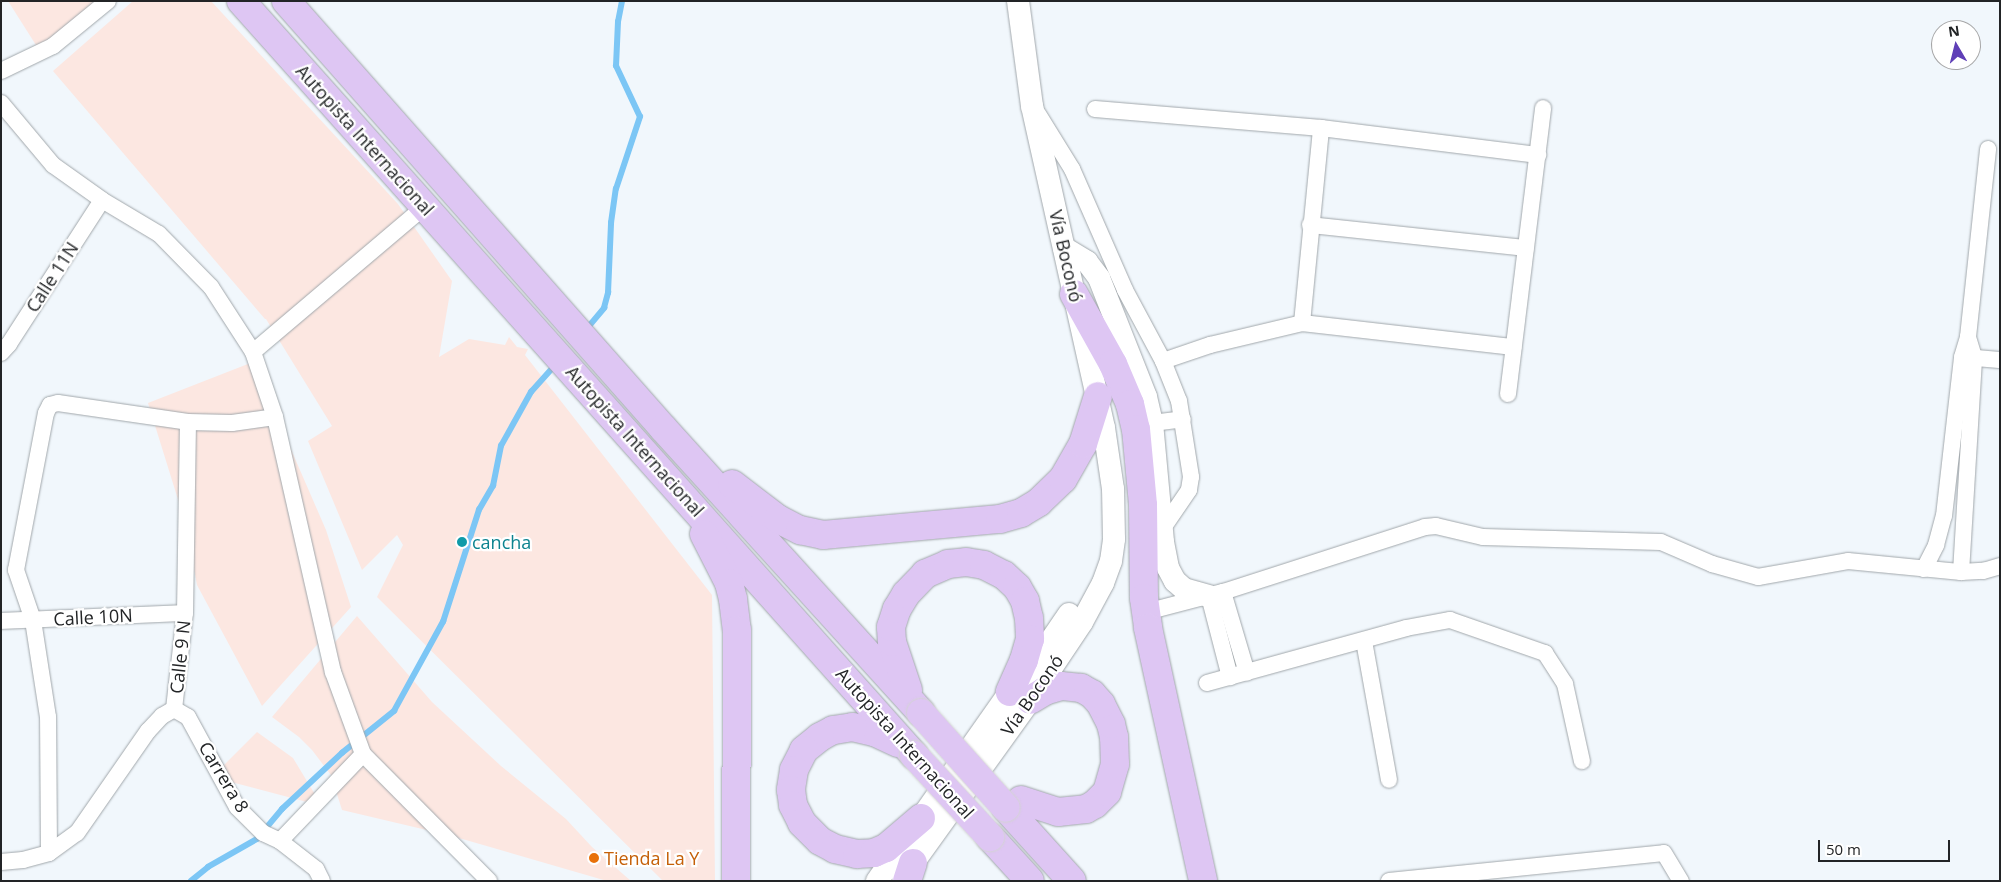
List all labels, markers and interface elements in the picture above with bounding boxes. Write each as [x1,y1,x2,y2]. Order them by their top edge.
north arrow [1931,20,1981,70]
text: N [1947,20,1961,41]
street label: Autopista Internacional [292,60,438,220]
street label: Vía Boconó [1045,208,1087,304]
street label: Calle 11N [21,238,83,316]
street label: Autopista Internacional [562,361,708,521]
place label: cancha [472,531,531,553]
marker: cancha [456,536,468,548]
street label: Calle 10N [53,604,133,630]
street label: Calle 9 N [165,619,195,695]
street label: Vía Boconó [996,650,1068,740]
street label: Autopista Internacional [832,663,978,823]
street label: Carrera 8 [195,738,253,816]
scale bar [1821,830,1954,862]
text: 50 m [1826,839,1861,859]
place label: Tienda La Y [604,847,699,869]
marker: Tienda La Y [588,852,600,864]

